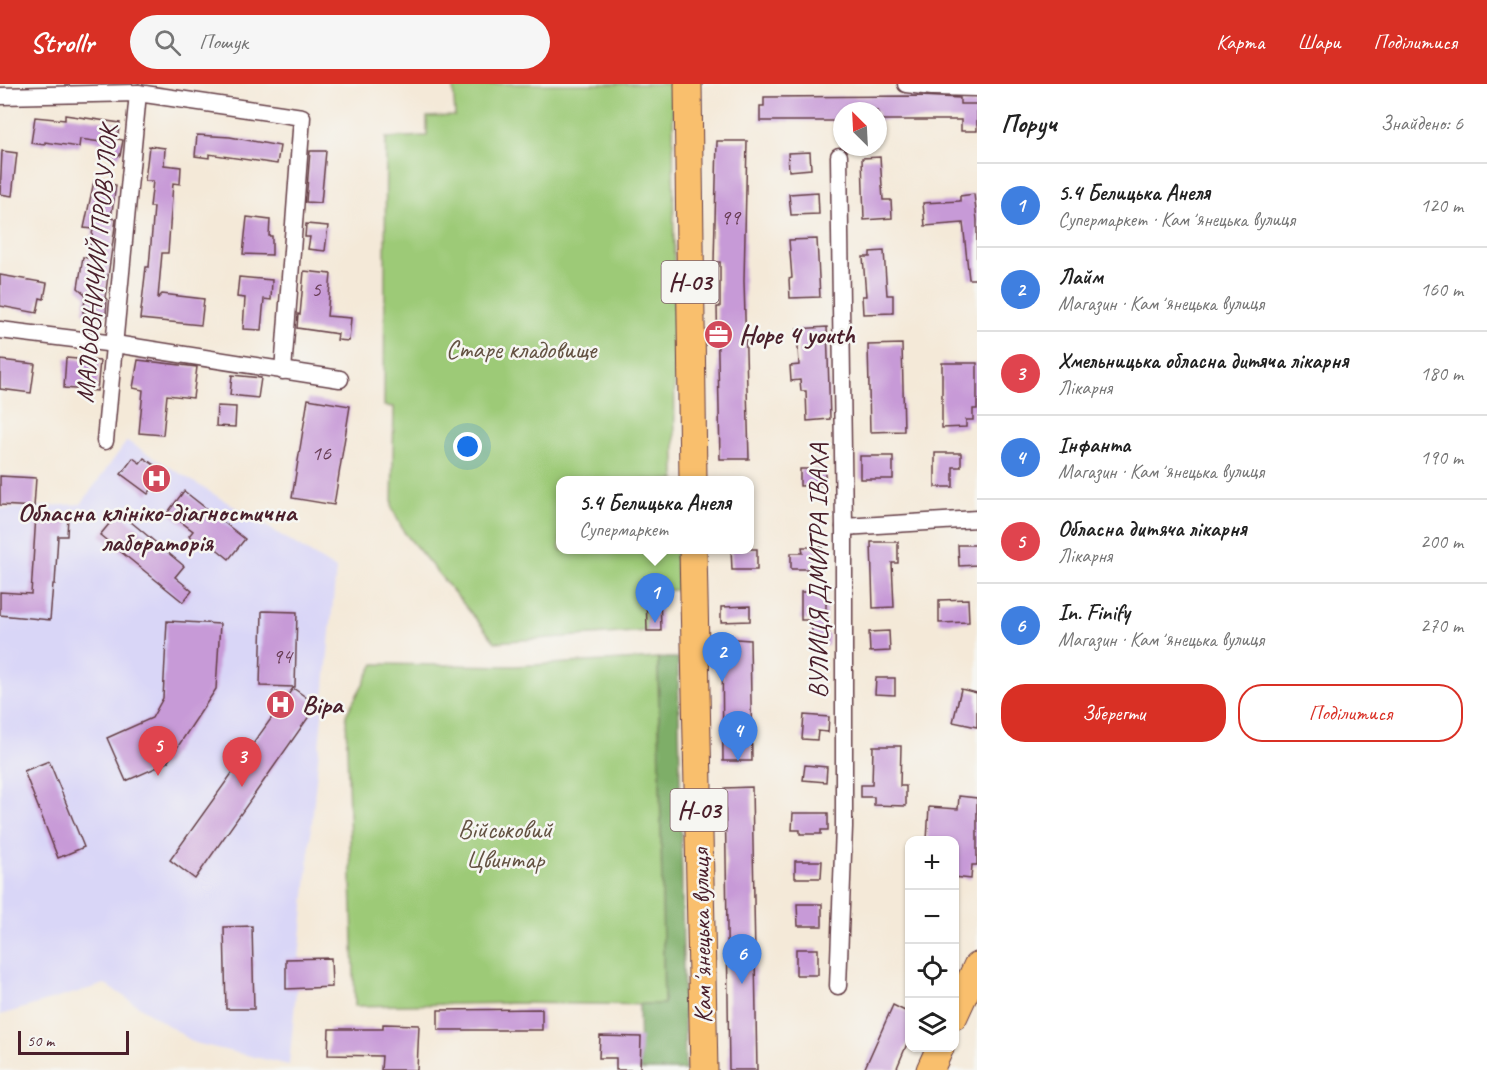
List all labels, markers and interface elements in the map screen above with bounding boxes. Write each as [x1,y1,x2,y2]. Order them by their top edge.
search box [130,15,550,69]
text: Strollr [30,25,94,60]
icon: search [151,26,184,59]
text: Пошук [199,28,248,56]
text: Карта [1216,29,1264,55]
text: Шари [1297,29,1341,55]
text: Поділитися [1374,29,1457,55]
north arrow [833,102,887,156]
text: Поруч [1001,107,1057,140]
text: Знайдено: 6 [1381,111,1463,136]
street label: МАЛЬОВНИЧИЙ ПРОВУЛОК [68,120,125,404]
text: 5.4 Белицька Анеля [1058,179,1210,207]
text: 1 [1016,193,1025,218]
text: 120 m [1420,193,1463,218]
house number: 99 [720,203,742,231]
text: Супермаркет · Камʼянецька вулиця [1058,207,1295,232]
road number: Н-03 [662,261,718,303]
text: Лайм [1058,263,1103,291]
house number: 5 [311,275,322,303]
text: 2 [1016,277,1025,302]
text: 160 m [1420,277,1463,302]
text: Магазин · Камʼянецька вулиця [1058,291,1264,316]
office icon: Hope 4 youth [702,318,734,350]
place label: Hope 4 youth [739,318,856,351]
park label: Старе кладовище [446,333,598,366]
text: Хмельницька обласна дитяча лікарня [1058,347,1348,375]
text: 3 [1016,361,1025,386]
text: 180 m [1420,361,1463,386]
text: Лікарня [1058,375,1112,400]
text: Інфанта [1058,431,1130,459]
your location [453,432,482,461]
house number: 16 [311,439,332,467]
street label: ВУЛИЦЯ ДМИТРА ІВАХА [802,443,835,699]
text: 4 [1016,445,1025,470]
text: 190 m [1420,445,1463,470]
text: Магазин · Камʼянецька вулиця [1058,459,1264,484]
hospital icon: Обласна клініко-діагностична лабораторія [141,462,173,494]
popup [556,476,754,554]
text: 5.4 Белицька Анеля [579,489,731,517]
place label: Обласна клініко-діагностична лабораторія [18,496,299,559]
text: Обласна дитяча лікарня [1058,515,1247,543]
text: Супермаркет [579,517,668,542]
text: 5 [1016,529,1025,554]
text: 200 m [1420,529,1463,554]
text: Лікарня [1058,543,1112,568]
pin: 1 [636,574,674,623]
text: In. Finify [1058,599,1130,627]
text: 6 [1016,613,1025,638]
text: 270 m [1420,613,1463,638]
text: Магазин · Камʼянецька вулиця [1058,627,1264,652]
pin: 2 [702,632,742,682]
house number: 94 [272,642,294,670]
button: Зберегти [1001,684,1226,742]
button: Поділитися [1238,684,1463,742]
hospital icon: Віра [265,688,297,720]
place label: Віра [302,688,345,721]
pin: 4 [718,712,758,761]
pin: 5 [138,726,178,776]
pin: 3 [222,738,262,787]
road number: Н-03 [670,789,728,831]
park label: Військовий Цвинтар [458,813,554,876]
map controls [905,836,959,1052]
button: + [905,836,959,890]
street label: Камʼянецька вулиця [683,846,720,1024]
button: − [905,890,959,944]
pin: 6 [722,934,762,984]
button: locate [905,944,959,998]
button: layers [905,998,959,1052]
scale bar [18,1028,129,1056]
text: 50 m [27,1031,54,1051]

